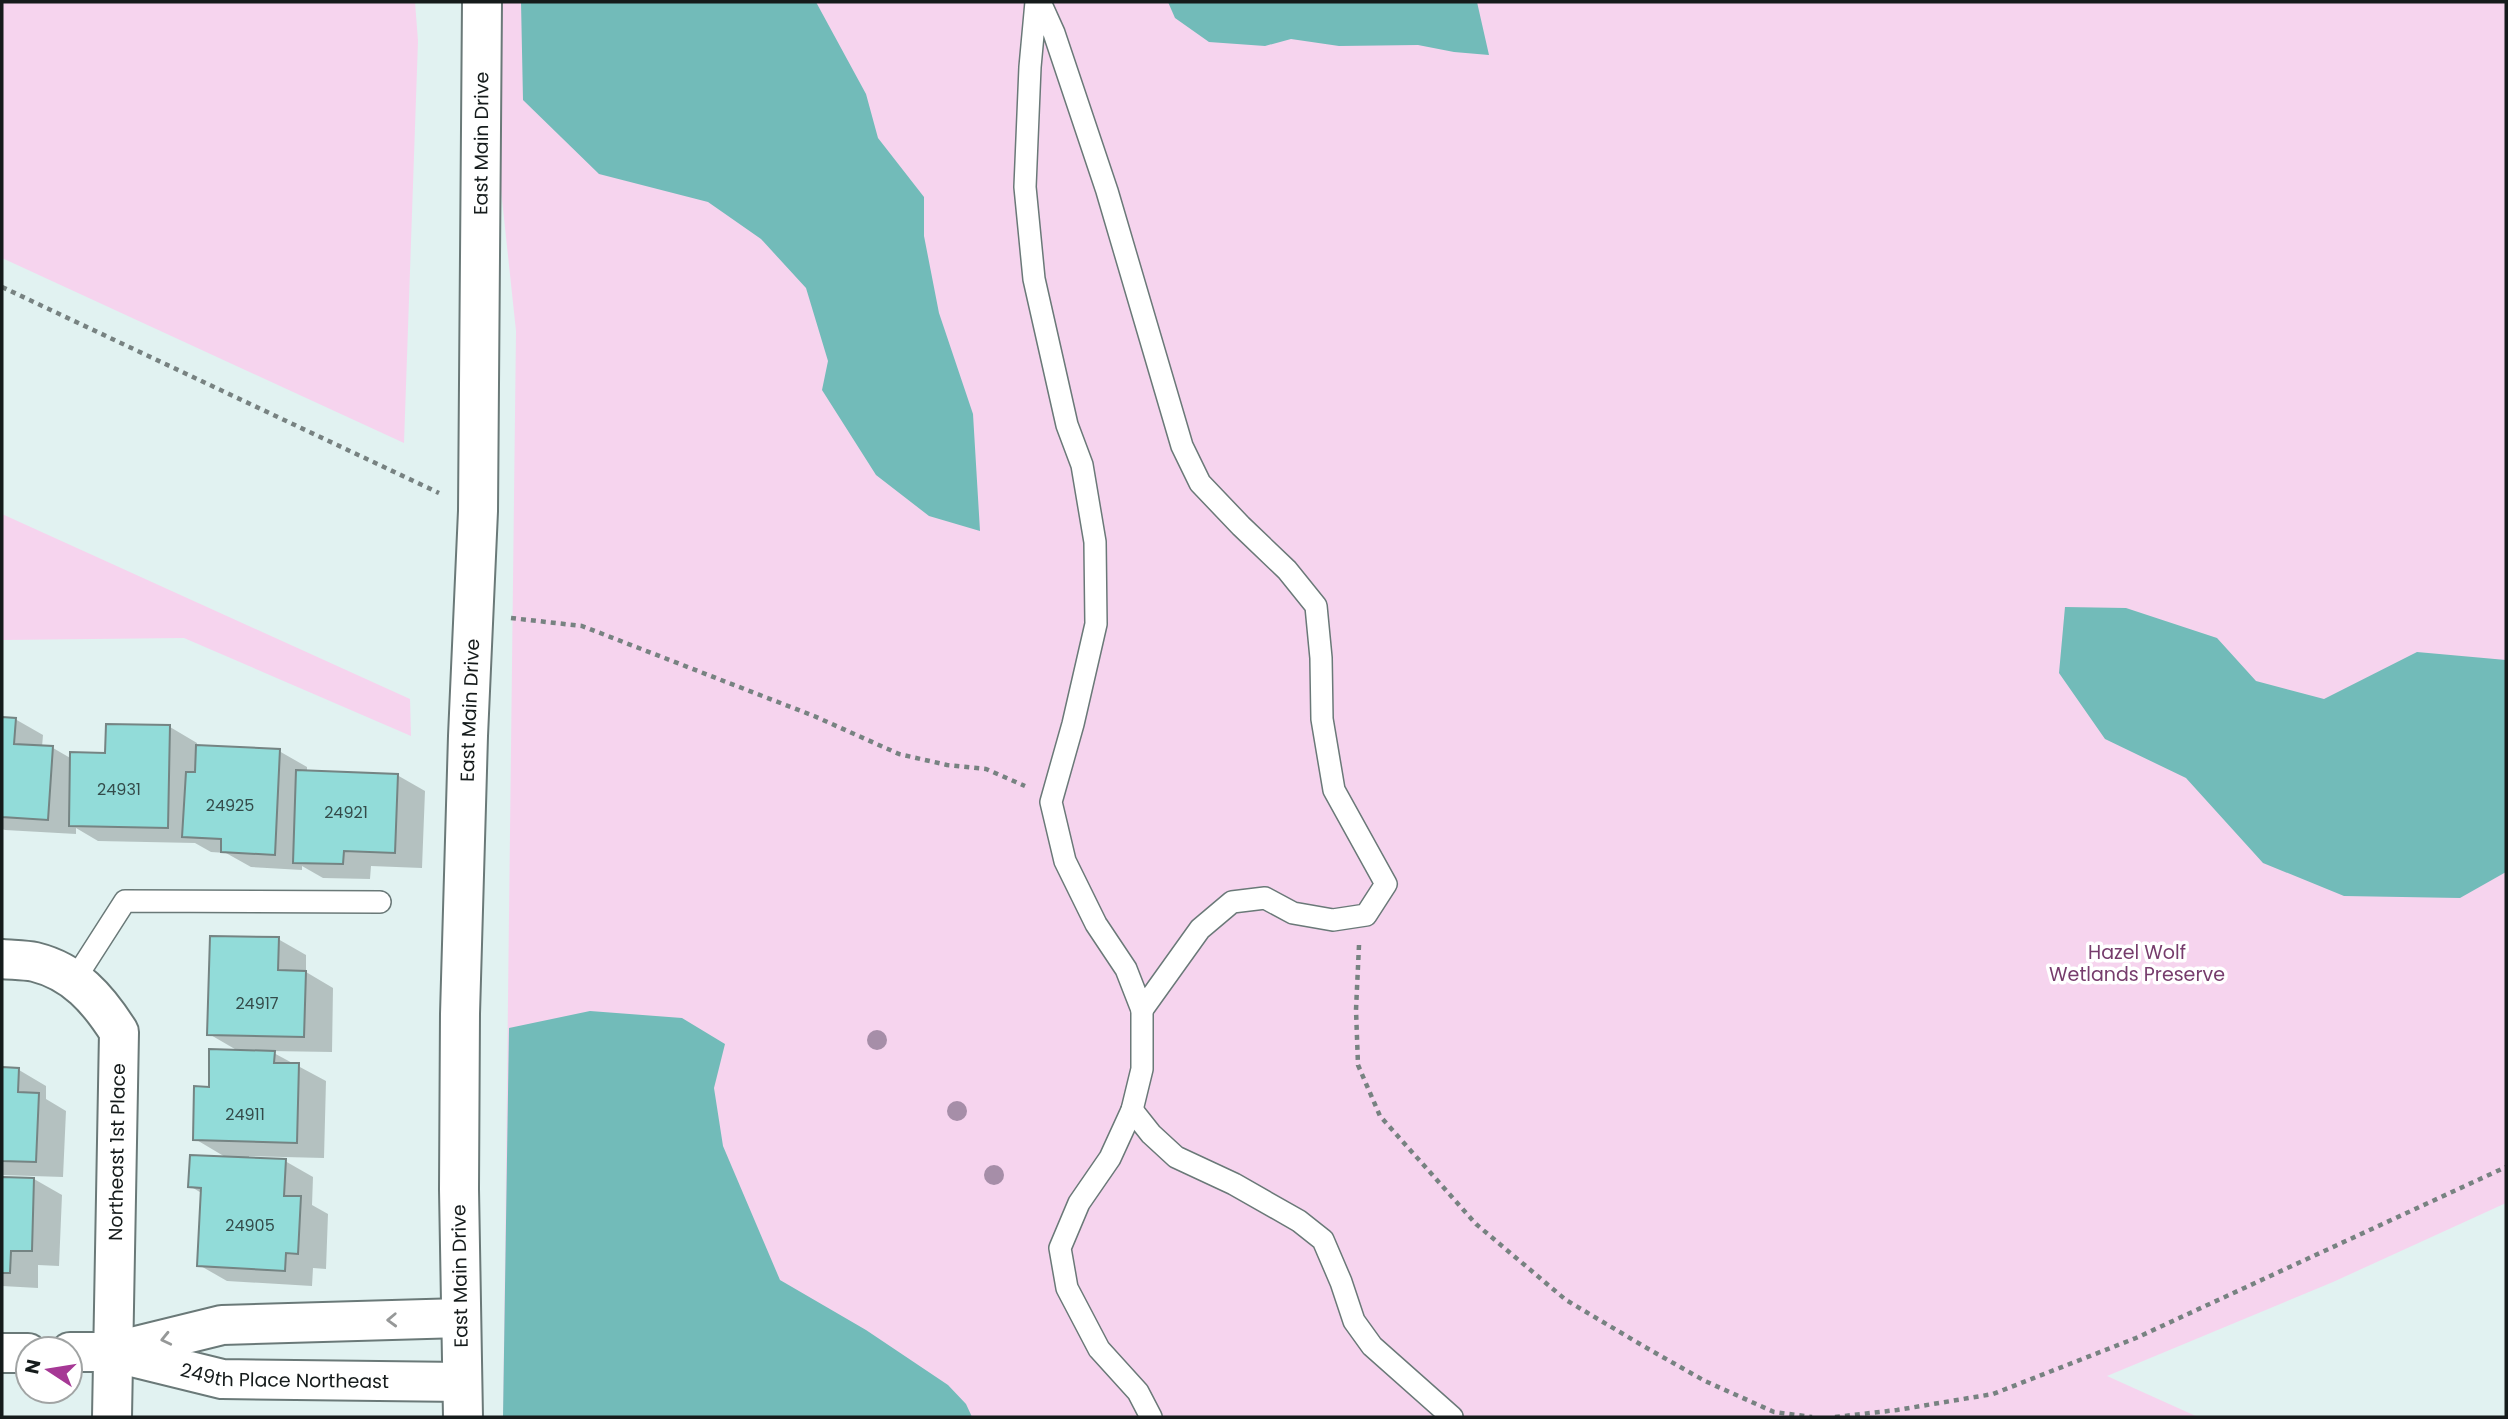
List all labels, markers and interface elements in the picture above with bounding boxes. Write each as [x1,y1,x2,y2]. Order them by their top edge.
street label: East Main Drive [467,72,495,215]
street label: East Main Drive [453,638,486,782]
house number: 24931 [97,778,141,801]
house number: 24925 [206,794,254,817]
house number: 24921 [324,801,368,824]
park label: Hazel Wolf Wetlands Preserve [2049,939,2225,988]
house number: 24917 [235,992,279,1015]
street label: Northeast 1st Place [102,1063,132,1241]
house number: 24911 [225,1103,265,1126]
street label: East Main Drive [445,1204,475,1348]
house number: 24905 [225,1214,275,1237]
one-way arrow [387,1312,397,1328]
one-way arrow [161,1331,173,1345]
north arrow [14,1335,84,1405]
street label: 249th Place Northeast [178,1356,389,1395]
text: N [18,1357,48,1376]

